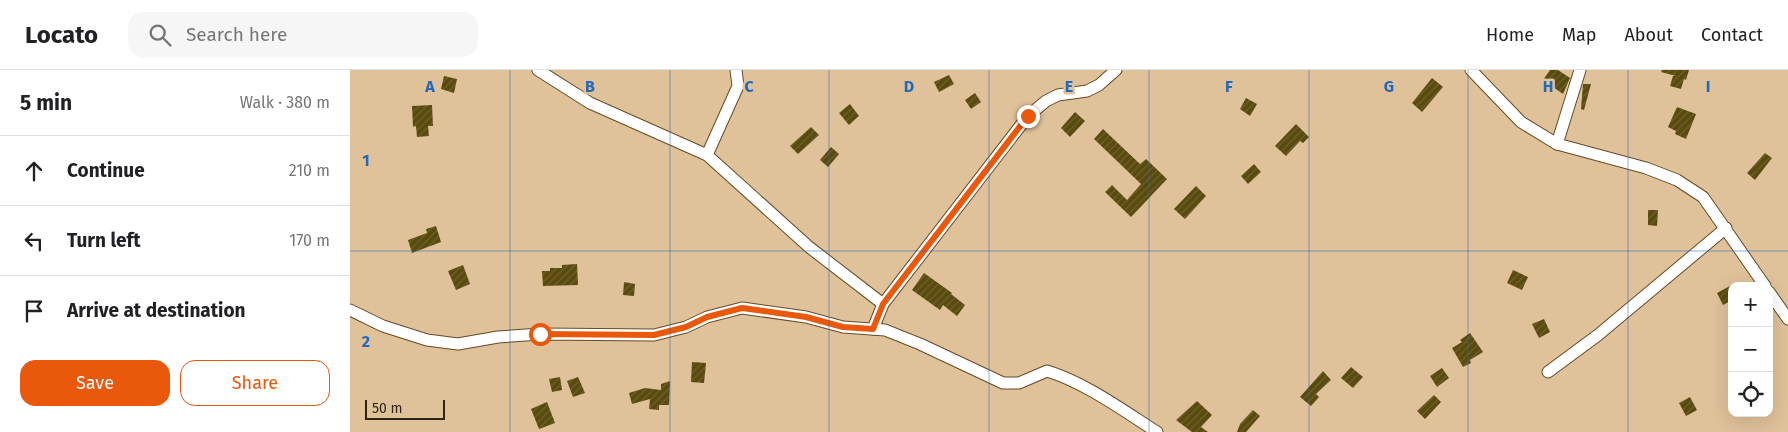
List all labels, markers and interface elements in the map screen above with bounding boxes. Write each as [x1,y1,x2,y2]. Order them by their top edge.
search box [128,12,478,57]
text: Locato [25,21,98,49]
icon: search [146,21,174,49]
text: Search here [186,23,287,46]
text: Home [1486,24,1534,46]
text: Map [1562,24,1596,46]
text: About [1624,24,1673,46]
text: Contact [1701,24,1763,46]
text: A [424,77,435,96]
text: B [585,77,595,96]
text: C [744,77,754,96]
text: D [904,77,914,96]
text: E [1065,77,1073,96]
text: F [1225,77,1233,96]
text: G [1384,77,1394,96]
text: H [1543,77,1553,96]
text: I [1706,77,1710,96]
text: 5 min [20,90,72,116]
text: Walk · 380 m [240,93,330,112]
route end [1017,105,1040,128]
text: 1 [362,151,370,170]
icon: ahead [20,157,48,185]
text: Continue [67,159,145,182]
text: 210 m [289,161,330,180]
icon: left [20,227,48,255]
text: Turn left [67,229,141,252]
text: 170 m [289,231,330,250]
map controls [1728,282,1773,417]
button: + [1728,282,1773,327]
icon: arrive [20,297,48,325]
text: Arrive at destination [67,299,246,322]
route start [529,323,552,346]
button: − [1728,327,1773,372]
text: 2 [362,332,370,351]
button: Save [20,360,170,406]
button: Share [180,360,330,406]
button: locate [1728,372,1773,417]
scale bar [365,397,445,420]
text: 50 m [372,400,403,417]

